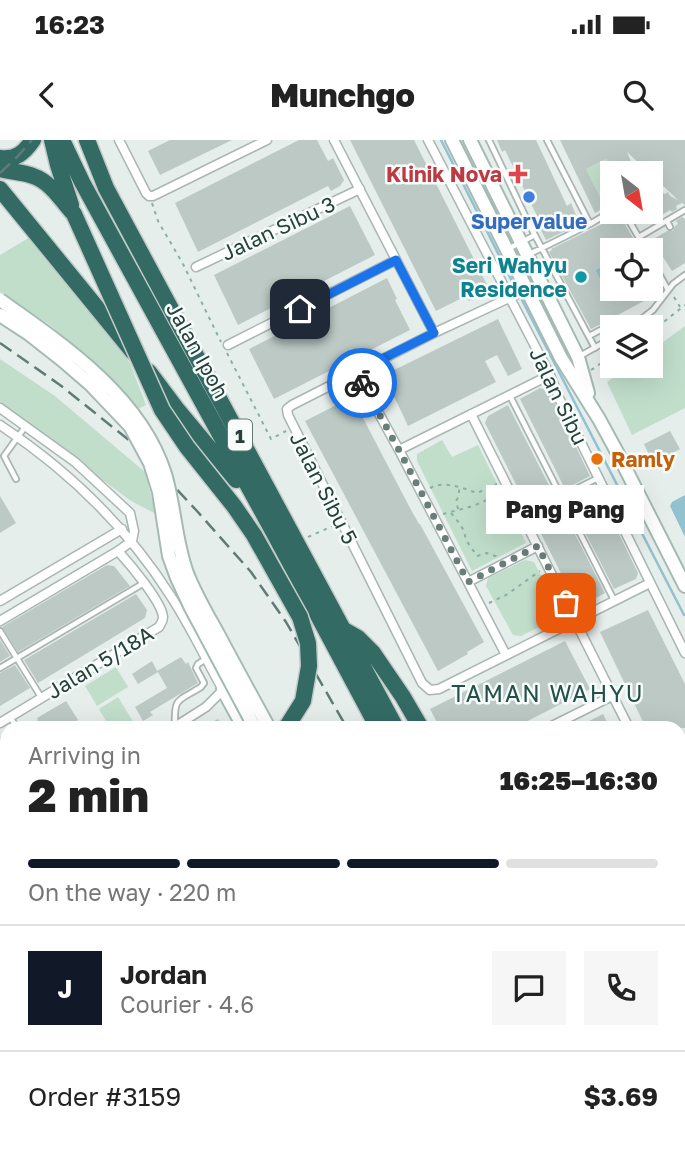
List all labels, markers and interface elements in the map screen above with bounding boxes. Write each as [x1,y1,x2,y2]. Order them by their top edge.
text: 16:23 [35,9,105,40]
icon: back [28,76,66,114]
text: Munchgo [270,76,415,114]
icon: search [619,76,657,114]
place label: Klinik Nova [386,161,502,187]
north arrow [600,161,663,224]
map controls [600,161,663,378]
marker: Klinik Nova [508,164,528,184]
marker: Supervalue [521,189,537,205]
street label: Jalan Sibu 3 [217,190,339,266]
place label: Supervalue [471,208,587,234]
button: locate [600,238,663,301]
place label: Seri Wahyu Residence [452,252,567,302]
marker: Seri Wahyu Residence [573,269,589,285]
pin [270,279,330,339]
icon: home [281,290,319,328]
street label: Jalan Ipoh [161,298,235,402]
button: layers [600,315,663,378]
street label: Jalan Sibu [524,343,594,449]
courier [327,348,397,418]
icon: bike [343,364,381,402]
road number: 1 [228,420,252,450]
street label: Jalan Sibu 5 [285,428,363,548]
place label: Ramly [611,446,675,472]
marker: Ramly [589,451,605,467]
callout: Pang Pang [487,484,645,533]
text: Pang Pang [505,495,625,523]
pin [536,573,596,633]
icon: bag [547,584,585,622]
street label: Jalan 5/18A [42,620,158,704]
district label: TAMAN WAHYU [451,679,645,707]
text: Arriving in [28,741,141,769]
text: 16:25–16:30 [500,765,658,796]
text: 2 min [28,767,149,822]
text: On the way · 220 m [28,878,236,906]
button: chat [492,951,566,1025]
button: phone [584,951,658,1025]
text: Jordan [120,959,207,990]
text: J [58,973,72,1004]
text: Courier · 4.6 [120,990,254,1018]
text: Order #3159 [28,1081,181,1112]
text: $3.69 [583,1081,658,1112]

